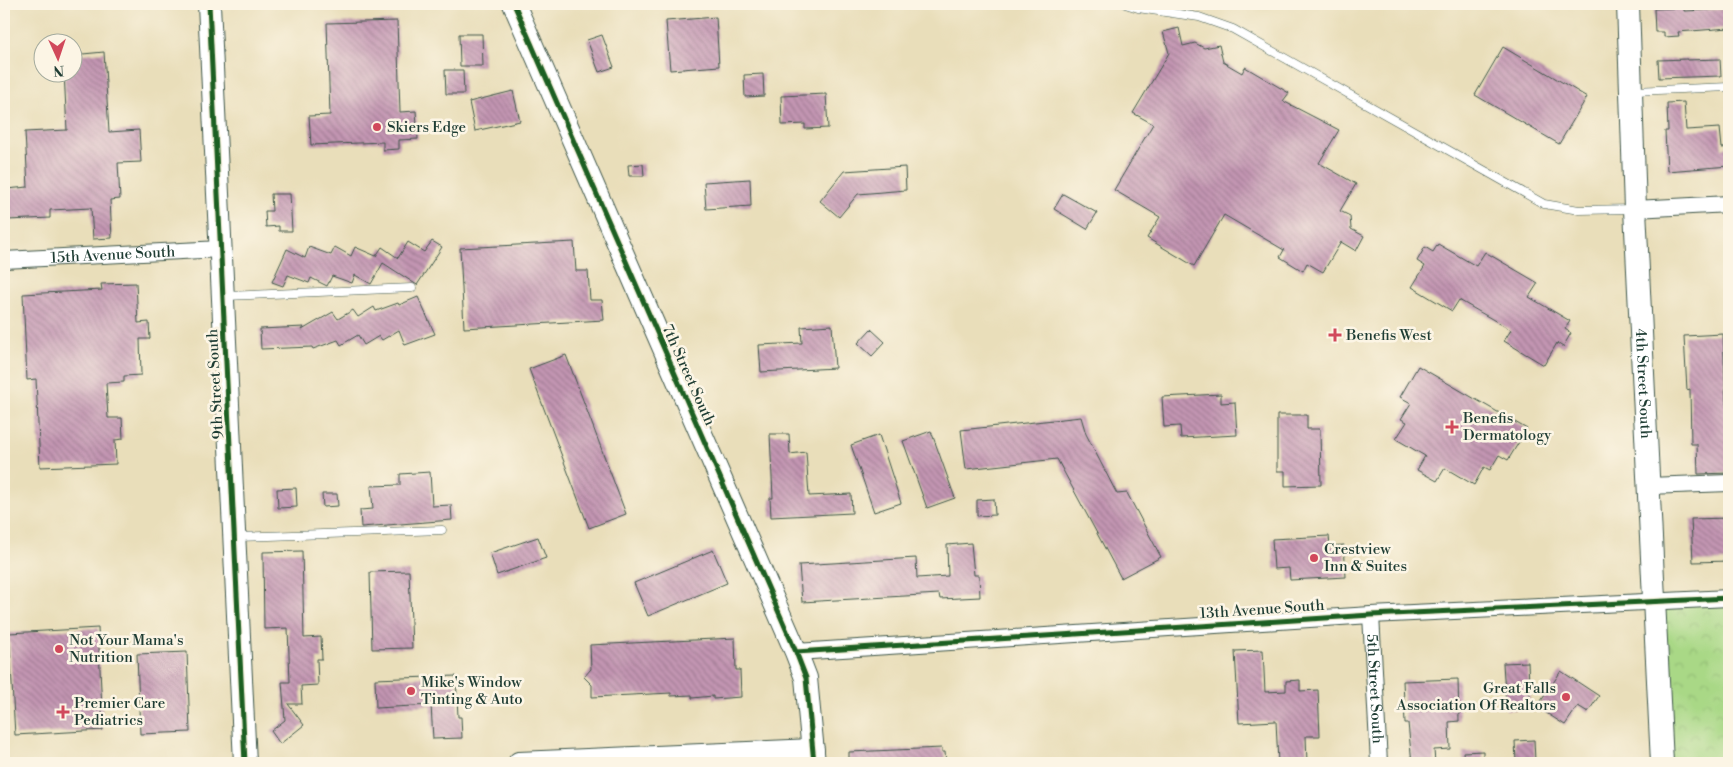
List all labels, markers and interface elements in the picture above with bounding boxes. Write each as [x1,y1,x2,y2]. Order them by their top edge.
north arrow [32,32,82,82]
text: N [53,61,65,79]
place label: Skiers Edge [387,118,466,137]
marker: Skiers Edge [371,121,383,133]
street label: 15th Avenue South [50,242,176,268]
street label: 7th Street South [658,322,719,429]
place label: Benefis West [1345,326,1432,345]
street label: 9th Street South [203,328,228,440]
marker: Benefis West [1328,328,1342,342]
street label: 4th Street South [1631,328,1655,439]
place label: Benefis Dermatology [1462,409,1552,445]
marker: Benefis Dermatology [1445,420,1459,434]
place label: Crestview Inn & Suites [1324,540,1407,576]
marker: Crestview Inn & Suites [1308,552,1320,564]
street label: 13th Avenue South [1199,596,1325,623]
place label: Not Your Mama's Nutrition [69,631,183,667]
street label: 5th Street South [1362,634,1387,744]
marker: Not Your Mama's Nutrition [53,643,65,655]
place label: Mike's Window Tinting & Auto [421,673,523,709]
place label: Great Falls Association Of Realtors [1396,679,1556,715]
marker: Mike's Window Tinting & Auto [405,685,417,697]
marker: Great Falls Association Of Realtors [1560,691,1572,703]
place label: Premier Care Pediatrics [74,694,165,730]
marker: Premier Care Pediatrics [56,705,70,719]

